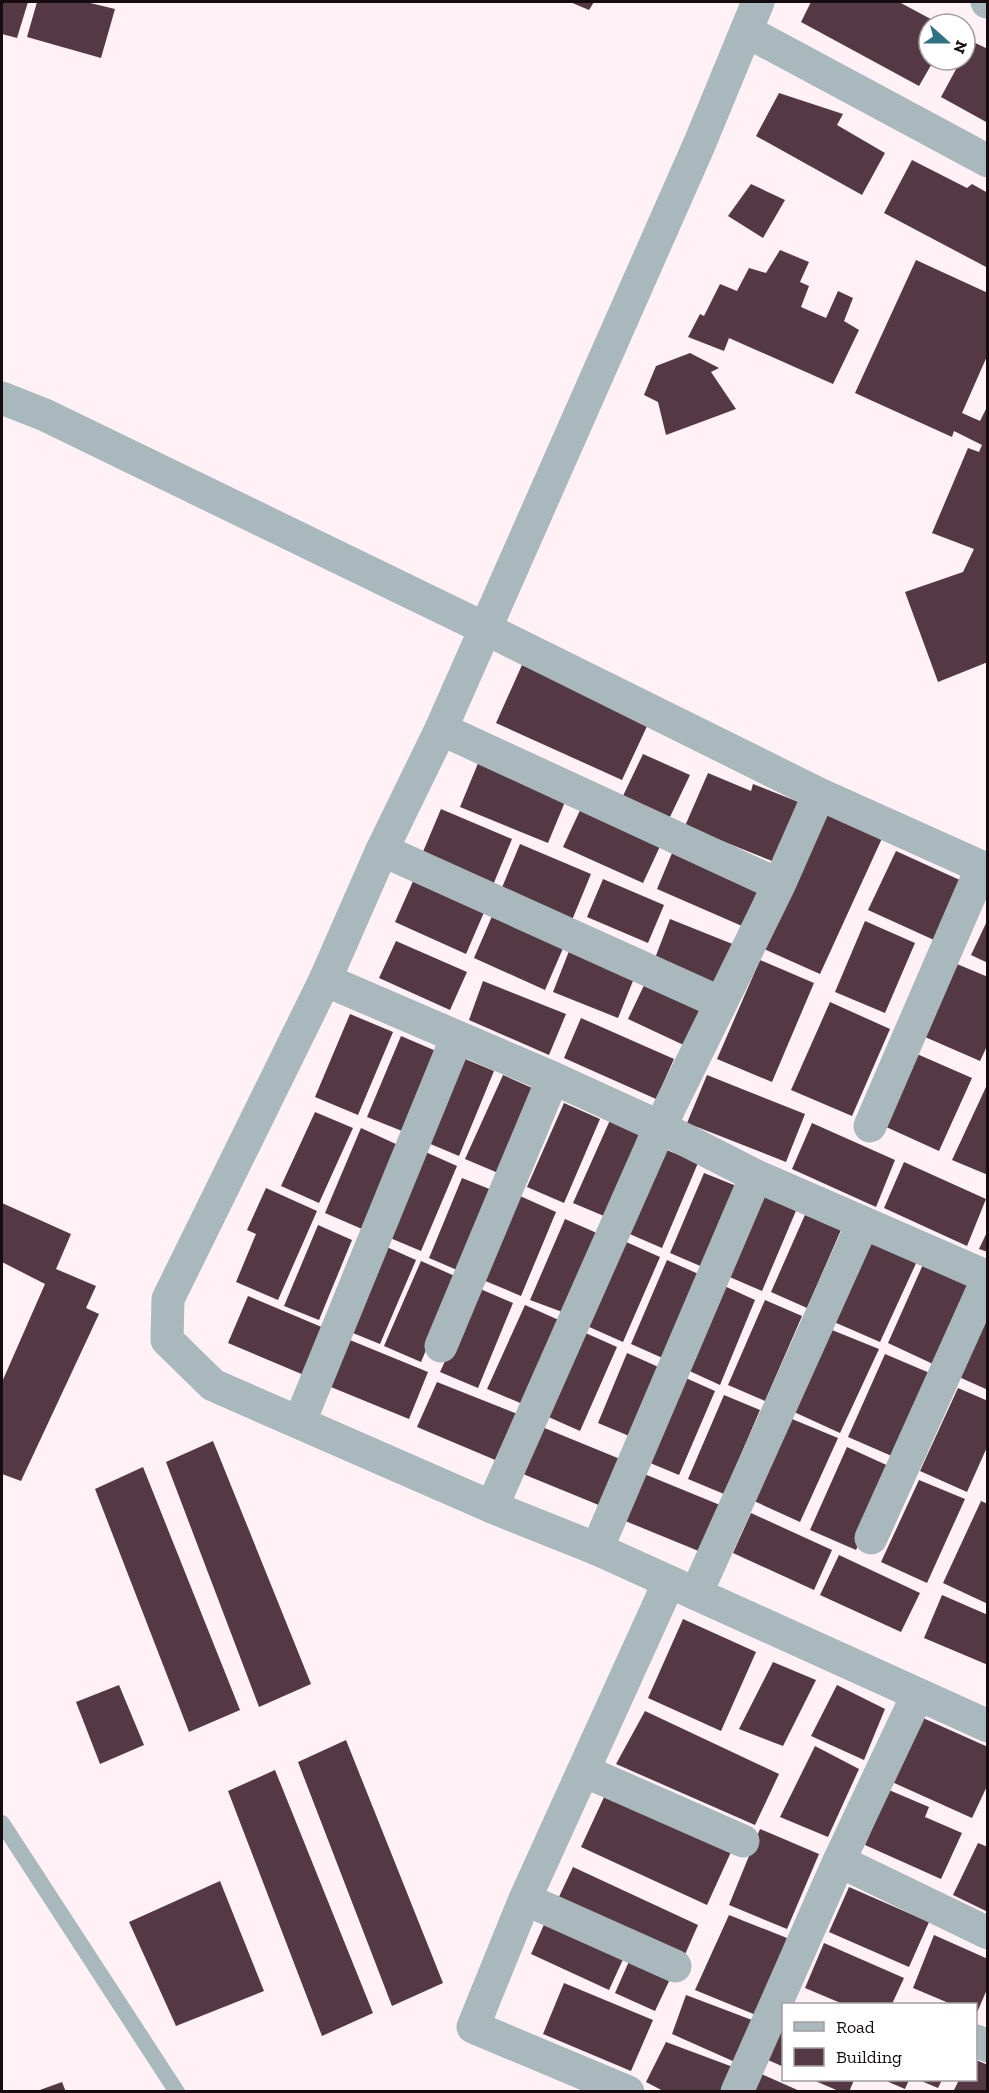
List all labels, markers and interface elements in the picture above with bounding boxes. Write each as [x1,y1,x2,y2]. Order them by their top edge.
north arrow [917,12,977,72]
text: N [949,38,972,56]
legend [782,2003,977,2081]
text: Road [836,2016,875,2038]
text: Building [836,2046,902,2068]

